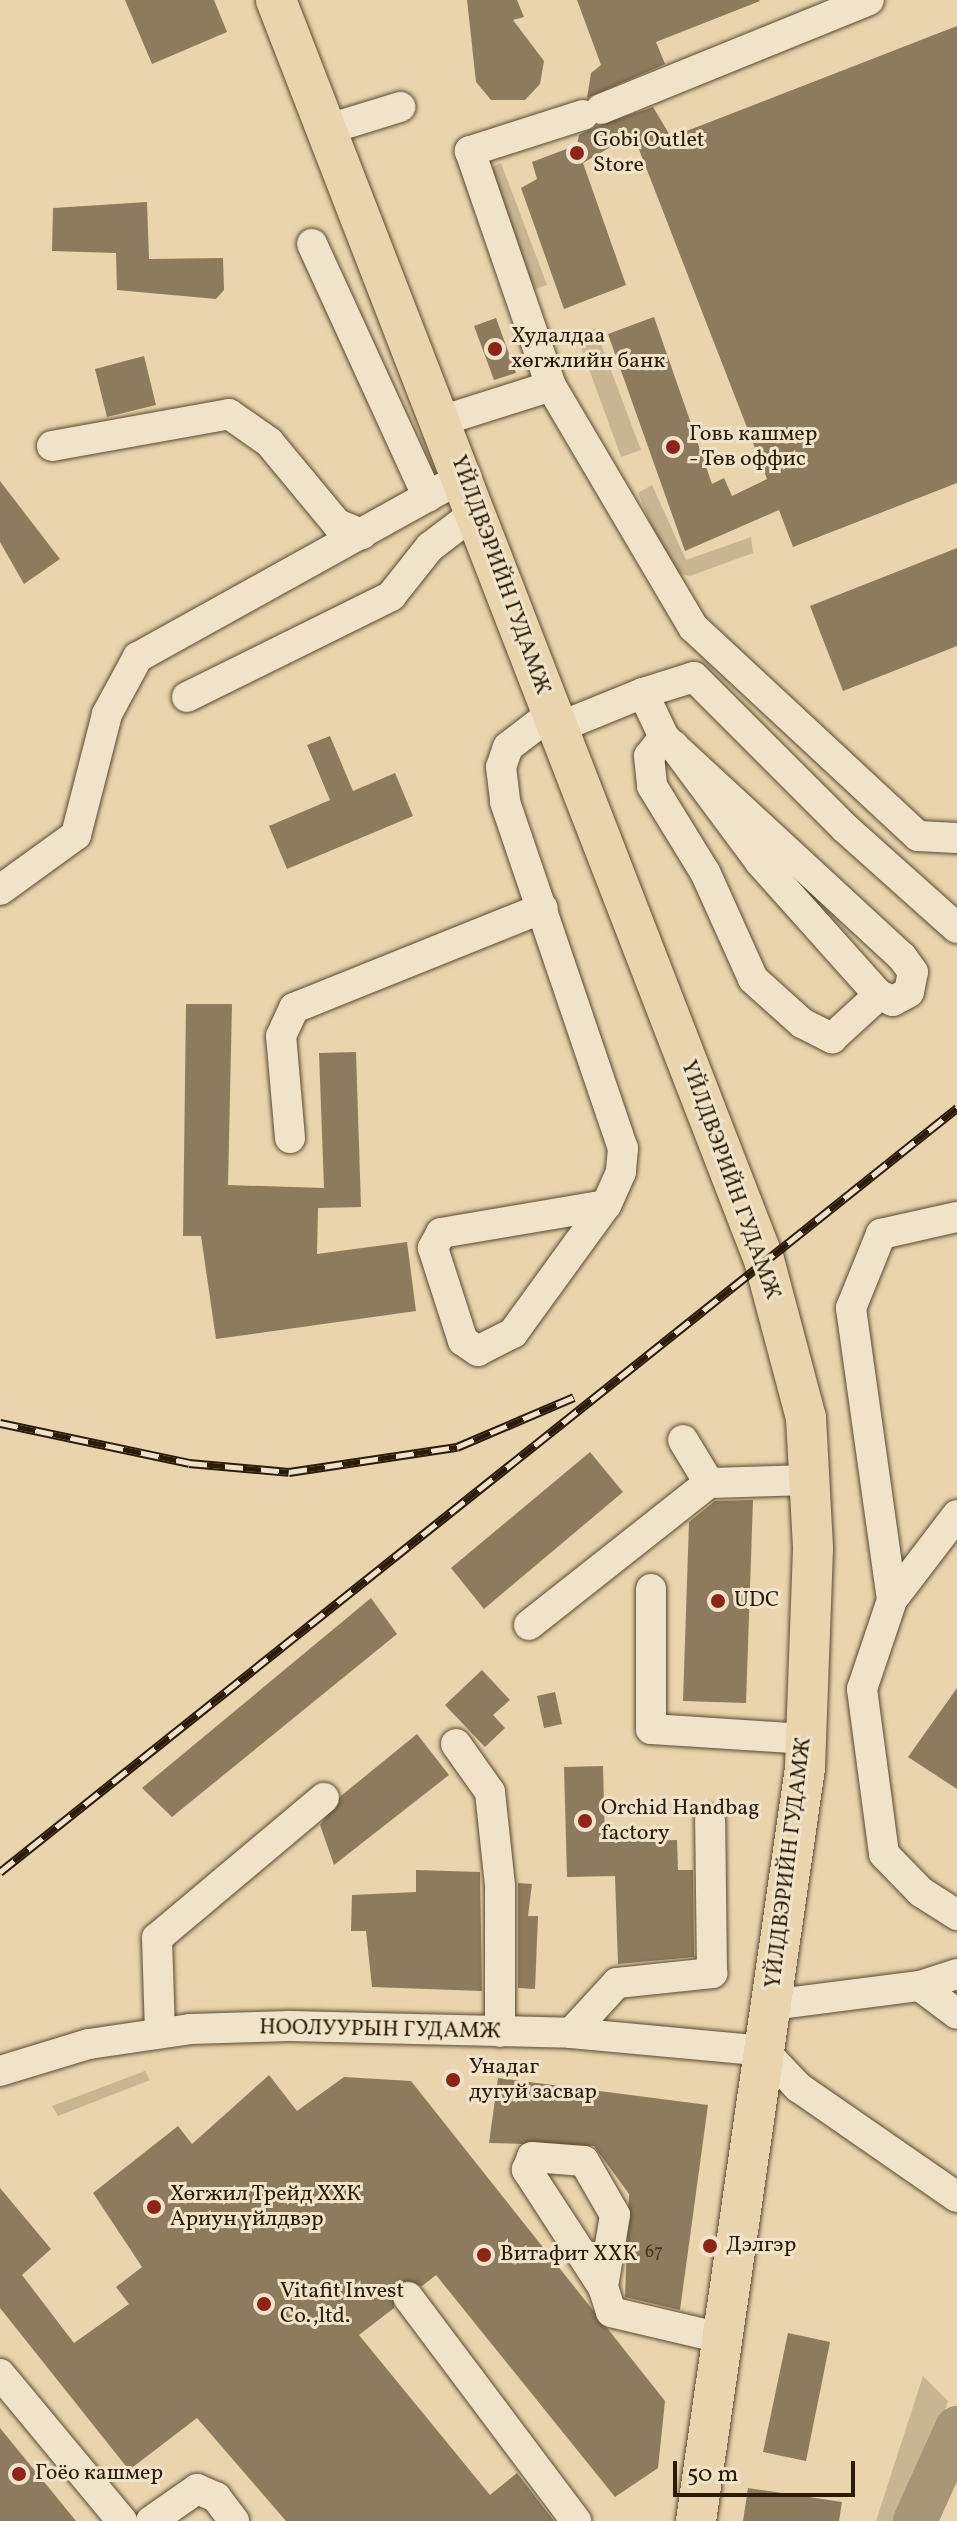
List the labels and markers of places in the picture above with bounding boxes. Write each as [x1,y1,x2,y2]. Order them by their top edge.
place label: Gobi Outlet Store [593,127,705,178]
marker: Gobi Outlet Store [568,144,586,162]
place label: Худалдаа хөгжлийн банк [511,323,665,374]
marker: Худалдаа хөгжлийн банк [486,340,504,358]
place label: Говь кашмер - Төв оффис [689,421,817,472]
marker: Говь кашмер - Төв оффис [664,438,682,456]
place label: UDC [734,1588,779,1614]
marker: UDC [709,1592,727,1610]
place label: Orchid Handbag factory [601,1795,759,1846]
marker: Orchid Handbag factory [576,1812,594,1830]
place label: Унадаг дугуй засвар [469,2054,597,2106]
marker: Унадаг дугуй засвар [444,2071,462,2089]
place label: Хөгжил Трейд ХХК Ариун үйлдвэр [170,2181,362,2232]
marker: Хөгжил Трейд ХХК Ариун үйлдвэр [145,2198,163,2216]
place label: Дэлгэр [726,2233,796,2259]
marker: Дэлгэр [701,2237,719,2255]
place label: Витафит ХХК [500,2242,637,2268]
marker: Витафит ХХК [475,2246,493,2264]
place label: Vitafit Invest Co.,ltd. [280,2278,404,2330]
marker: Vitafit Invest Co.,ltd. [255,2295,273,2313]
place label: Гоёо кашмер [35,2461,163,2487]
marker: Гоёо кашмер [10,2465,28,2483]

